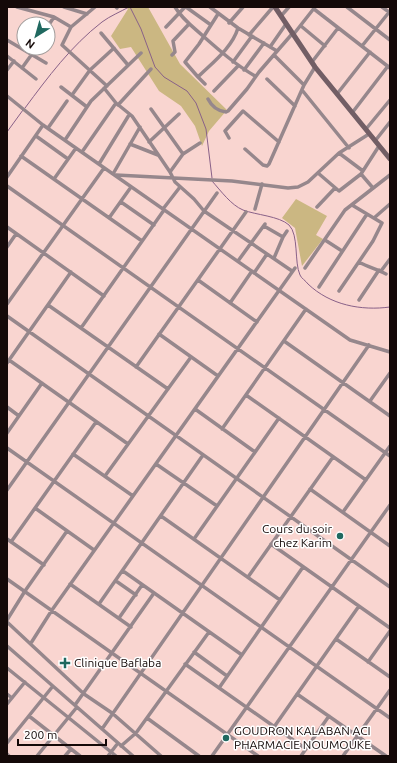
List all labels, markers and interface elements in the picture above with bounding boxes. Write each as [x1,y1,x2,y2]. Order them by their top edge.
north arrow [16,16,56,56]
text: N [23,37,37,51]
place label: Cours du soir chez Karim [262,522,332,549]
marker: Cours du soir chez Karim [335,531,345,541]
place label: Clinique Baflaba [74,656,161,669]
marker: Clinique Baflaba [59,657,71,669]
scale bar [18,721,106,747]
place label: GOUDRON KALABAN ACI PHARMACIE NOUMOUKE [234,724,371,751]
text: 200 m [24,728,57,741]
marker: GOUDRON KALABAN ACI PHARMACIE NOUMOUKE [221,733,231,743]

